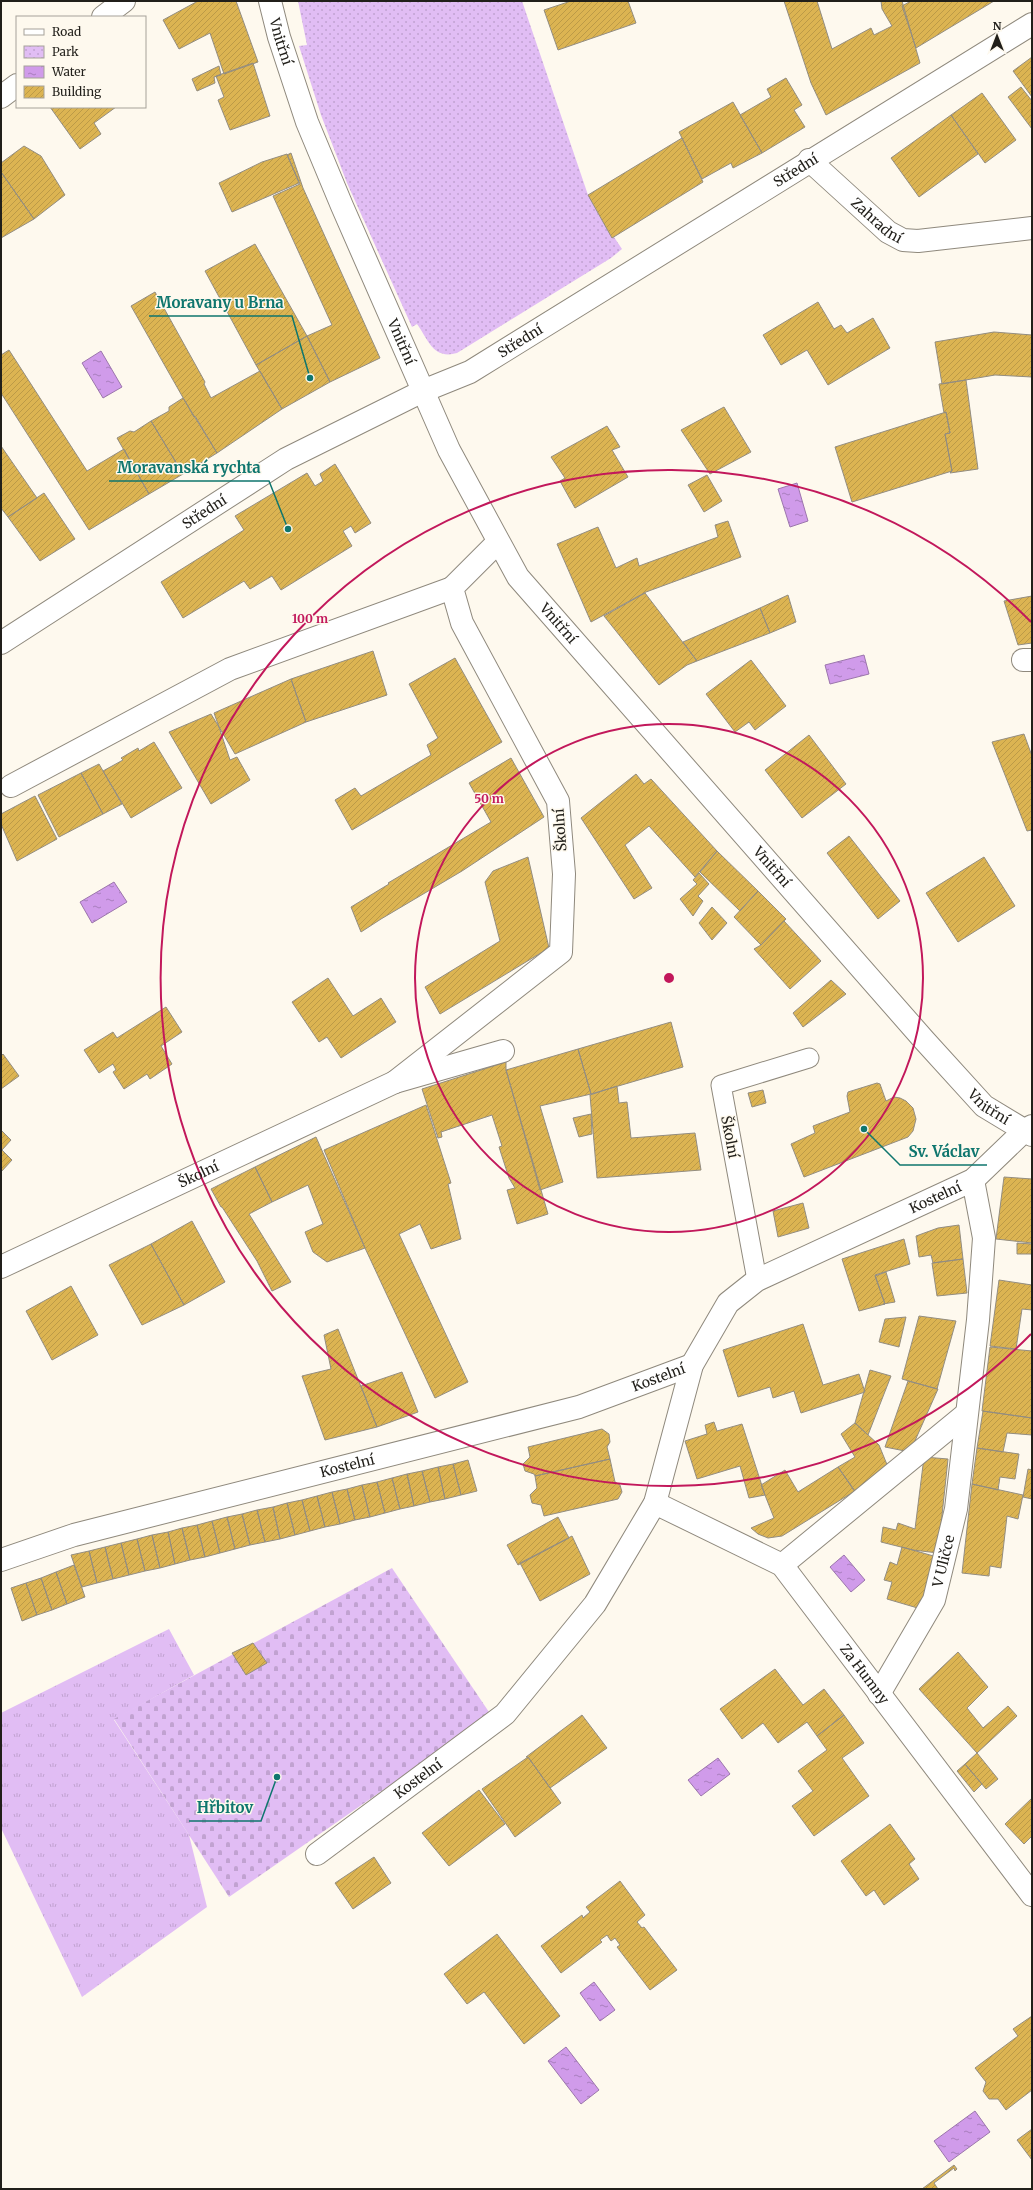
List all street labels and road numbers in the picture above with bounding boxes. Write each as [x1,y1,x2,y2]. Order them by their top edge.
street label: Vnitřní [265,15,297,68]
street label: Střední [770,149,822,191]
street label: Zahradní [847,194,906,247]
street label: Vnitřní [383,315,420,368]
street label: Střední [494,320,546,362]
street label: Střední [179,490,230,533]
street label: Vnitřní [535,598,581,648]
street label: Školní [549,807,570,852]
street label: Vnitřní [749,842,795,891]
street label: Vnitřní [963,1085,1013,1129]
street label: Školní [717,1114,743,1160]
street label: Školní [175,1157,222,1192]
street label: Kostelní [906,1177,965,1217]
street label: Kostelní [629,1359,688,1396]
street label: Kostelní [318,1450,377,1481]
street label: V Uličce [928,1533,958,1590]
street label: Za Humny [836,1640,894,1708]
street label: Kostelní [390,1755,446,1803]

